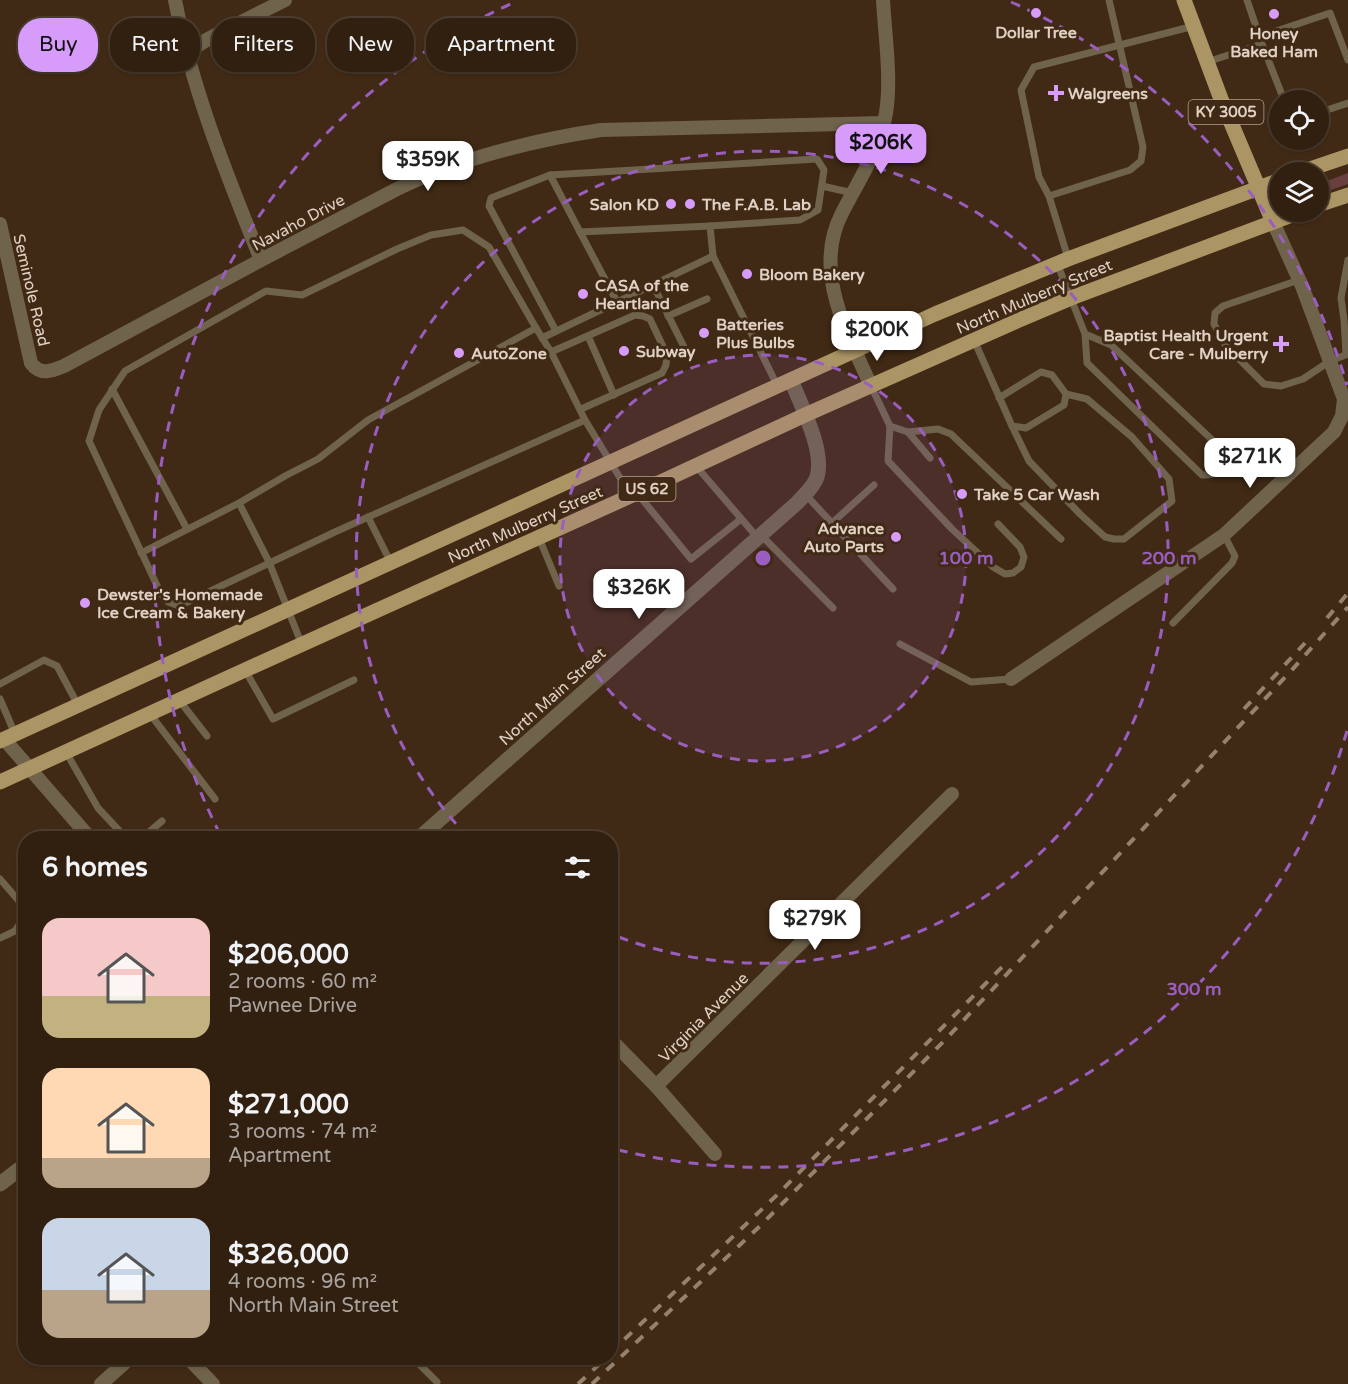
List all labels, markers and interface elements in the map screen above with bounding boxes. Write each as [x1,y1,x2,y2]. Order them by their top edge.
marker: Dollar Tree [1029,6,1043,20]
marker: Honey Baked Ham [1267,7,1281,21]
chip: Buy [18,18,98,72]
chip: Rent [110,18,200,72]
chip: Filters [212,18,315,72]
chip: New [327,18,414,72]
chip: Apartment [426,18,576,72]
place label: Dollar Tree [995,23,1077,43]
place label: Honey Baked Ham [1230,24,1318,62]
place label: Walgreens [1068,84,1148,104]
marker: Walgreens [1049,86,1063,100]
map controls [1269,90,1329,222]
button: locate [1269,90,1329,150]
road number: KY 3005 [1188,100,1264,124]
pin: $206K [839,124,923,175]
text: $206K [849,131,913,155]
pin: $359K [386,141,470,192]
text: $359K [396,148,460,172]
button: layers [1269,162,1329,222]
street label: Navaho Drive [249,190,348,256]
place label: Salon KD [590,195,659,215]
place label: The F.A.B. Lab [701,195,811,215]
marker: Salon KD [664,197,678,211]
marker: The F.A.B. Lab [683,197,697,211]
street label: Seminole Road [8,232,54,348]
street label: North Mulberry Street [953,255,1115,339]
place label: Bloom Bakery [759,265,865,285]
marker: Bloom Bakery [740,267,754,281]
place label: CASA of the Heartland [595,276,689,314]
marker: CASA of the Heartland [576,287,590,301]
pin: $200K [835,311,919,362]
place label: Batteries Plus Bulbs [716,315,795,353]
text: $200K [845,318,909,342]
marker: Batteries Plus Bulbs [697,326,711,340]
place label: Baptist Health Urgent Care - Mulberry [1103,326,1269,364]
marker: Baptist Health Urgent Care - Mulberry [1272,335,1290,353]
place label: Subway [636,342,696,362]
place label: AutoZone [471,344,547,364]
marker: Subway [617,344,631,358]
marker: AutoZone [452,346,466,360]
pin: $271K [1208,438,1292,489]
text: $271K [1218,445,1282,469]
road number: US 62 [618,477,676,501]
street label: North Mulberry Street [445,482,606,568]
place label: Take 5 Car Wash [973,485,1100,505]
marker: Take 5 Car Wash [955,487,969,501]
place label: Advance Auto Parts [803,519,884,557]
marker: Advance Auto Parts [889,530,903,544]
text: 100 m [938,547,994,569]
text: 200 m [1141,547,1197,569]
centre of rings [753,548,773,568]
pin: $326K [597,569,681,620]
text: $326K [607,576,671,600]
place label: Dewster's Homemade Ice Cream & Bakery [97,585,263,623]
marker: Dewster's Homemade Ice Cream & Bakery [78,596,92,610]
street label: North Main Street [495,644,610,750]
icon: filters [561,851,594,884]
text: 6 homes [42,852,148,883]
pin: $279K [773,900,857,951]
text: $279K [783,907,847,931]
text: $206,000 [228,939,349,970]
icon: home [90,942,162,1014]
street label: Virginia Avenue [655,969,753,1067]
text: 2 rooms · 60 m² [228,970,377,994]
text: 300 m [1166,978,1222,1000]
text: Pawnee Drive [228,994,357,1018]
text: $271,000 [228,1089,349,1120]
icon: home [90,1092,162,1164]
text: 3 rooms · 74 m² [228,1120,377,1144]
text: Apartment [228,1144,331,1168]
text: $326,000 [228,1239,349,1270]
icon: home [90,1242,162,1314]
text: 4 rooms · 96 m² [228,1270,377,1294]
text: North Main Street [228,1294,399,1318]

